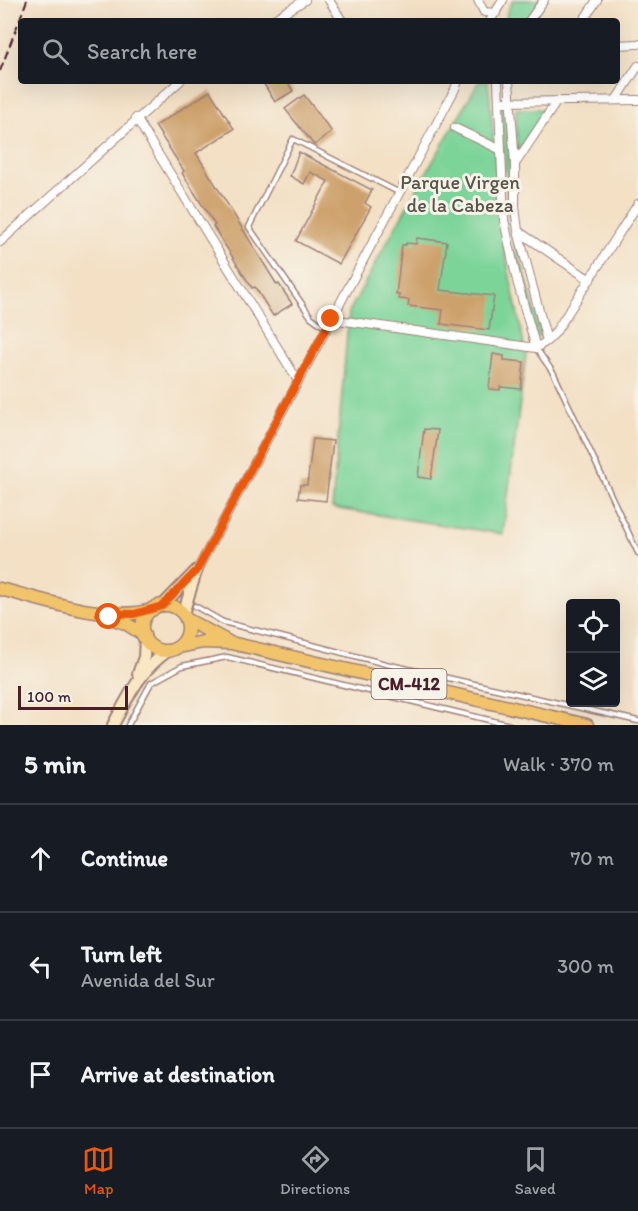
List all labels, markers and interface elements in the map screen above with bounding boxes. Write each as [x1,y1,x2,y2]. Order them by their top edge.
search box [18,18,620,84]
icon: search [39,35,72,68]
text: Search here [87,38,197,65]
park label: Parque Virgen de la Cabeza [400,170,520,217]
route end [317,305,343,331]
map controls [566,599,620,707]
button: locate [566,599,620,653]
route start [95,603,121,629]
button: layers [566,653,620,707]
road number: CM-412 [372,669,446,699]
scale bar [18,683,128,710]
text: 100 m [27,687,71,706]
text: 5 min [24,748,86,780]
text: Walk · 370 m [503,752,614,776]
icon: ahead [24,842,57,875]
text: Continue [81,845,168,872]
text: 70 m [570,846,614,870]
text: Turn left [81,941,162,968]
icon: left [24,950,57,983]
text: 300 m [557,954,614,978]
text: Avenida del Sur [81,968,215,992]
icon: arrive [24,1058,57,1091]
text: Arrive at destination [81,1061,275,1088]
tab: Map [82,1143,115,1198]
tab: Directions [280,1143,350,1198]
tab: Saved [515,1143,556,1198]

